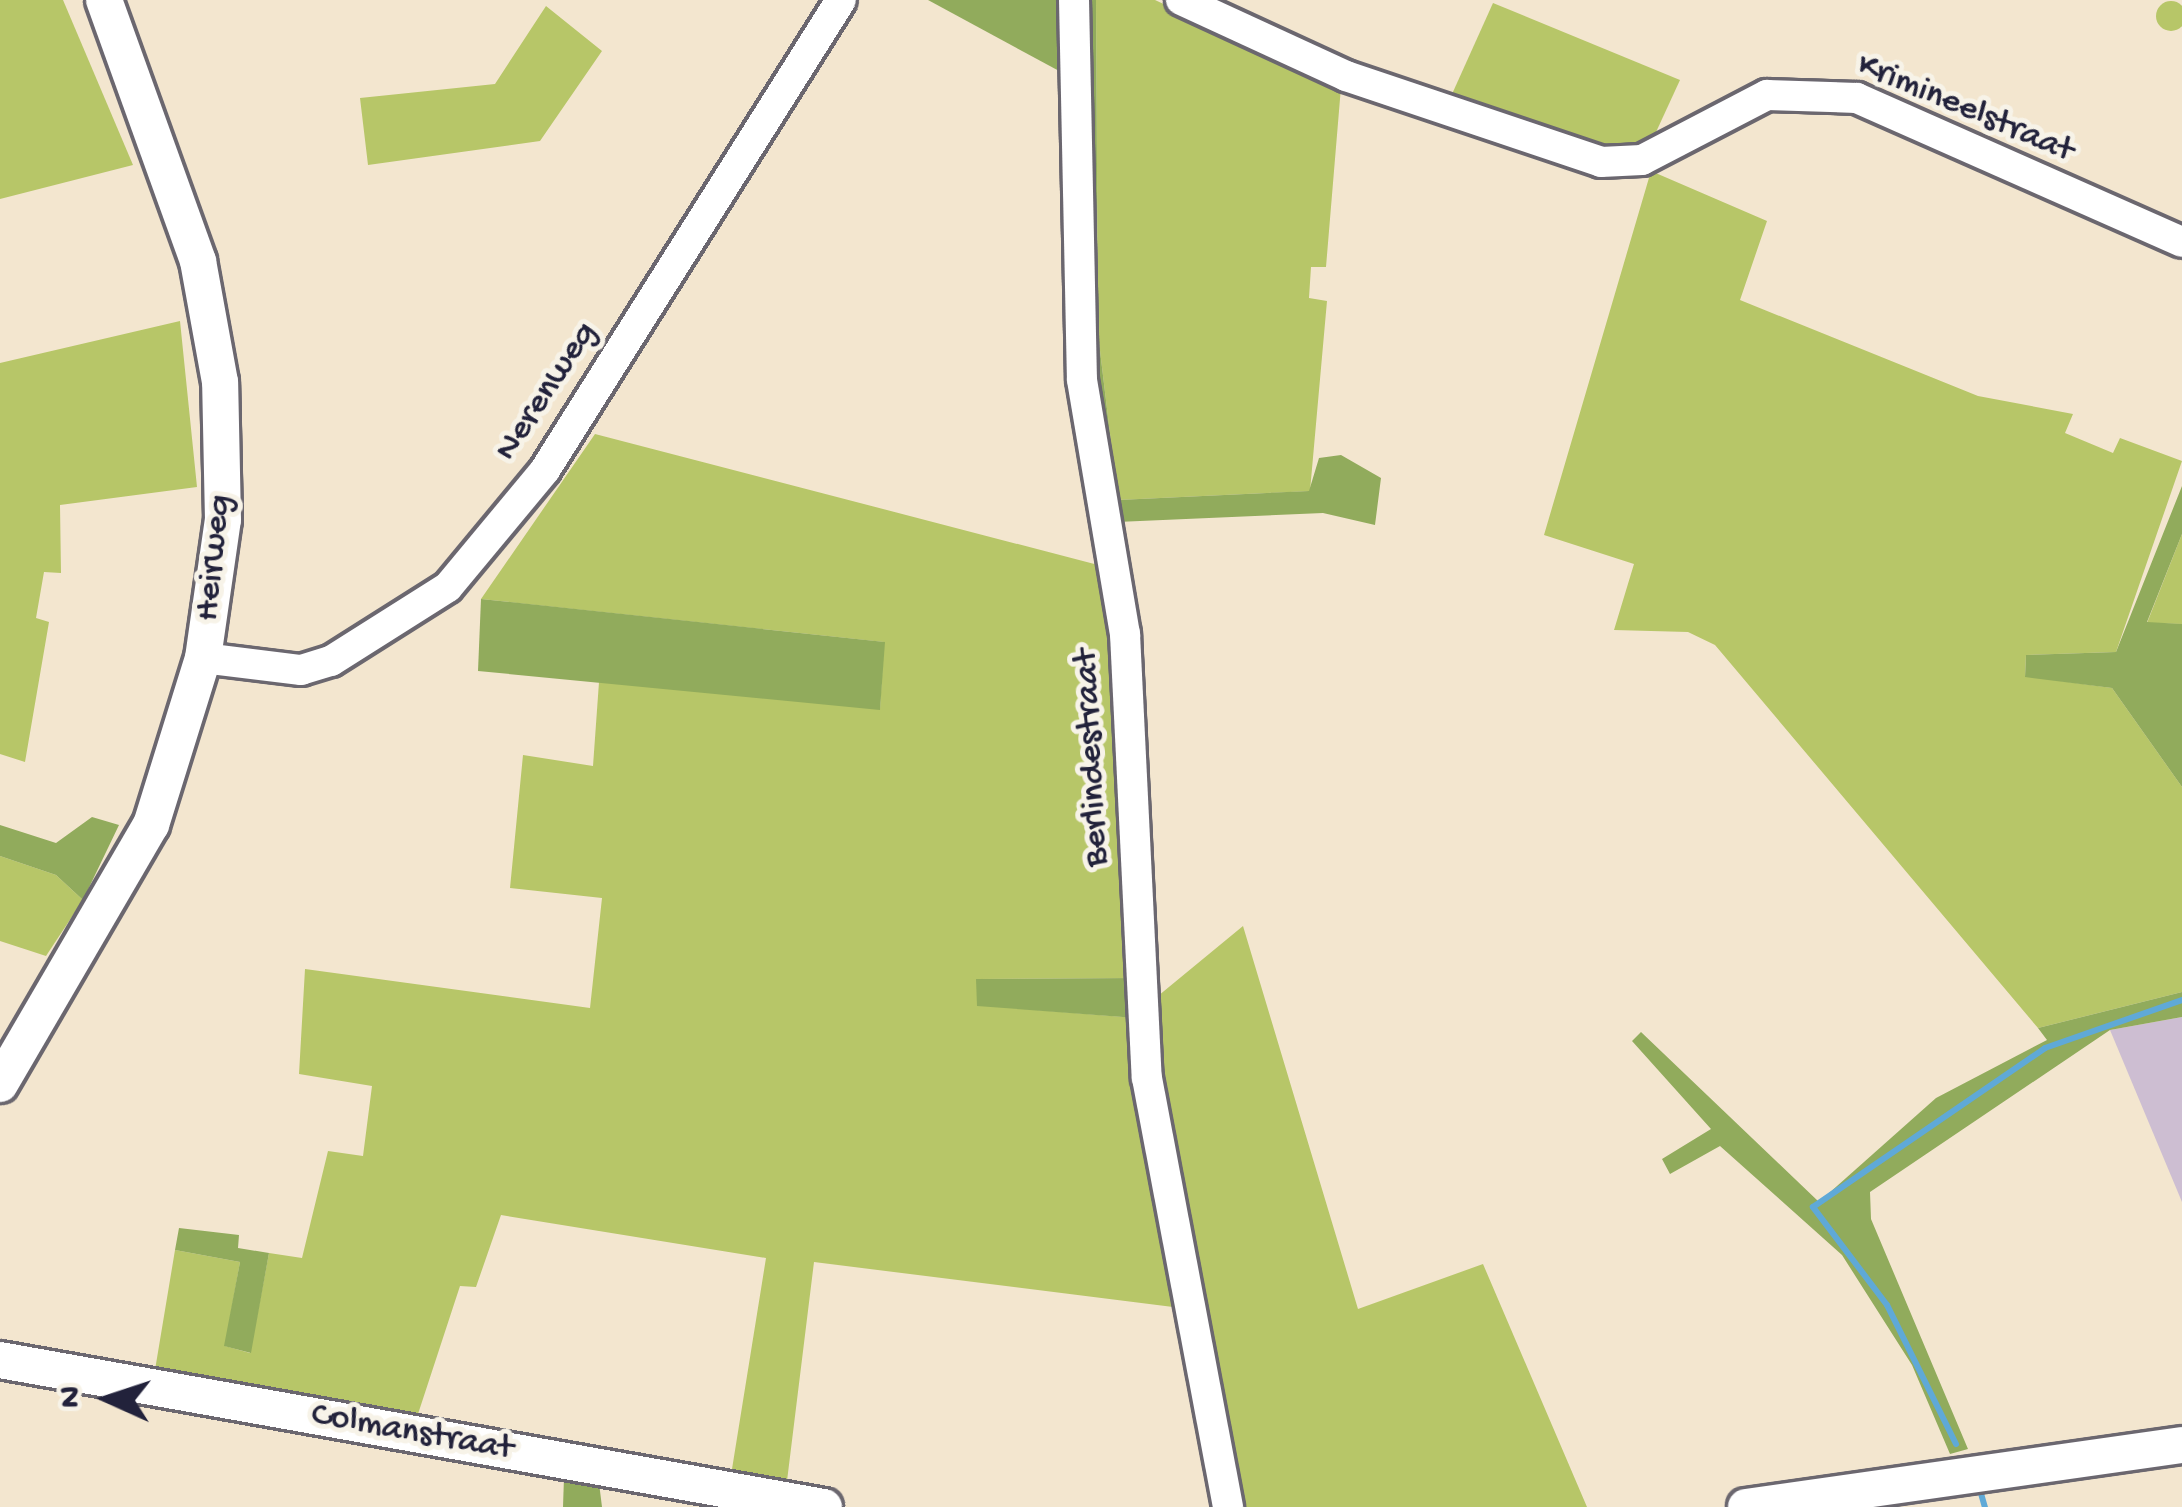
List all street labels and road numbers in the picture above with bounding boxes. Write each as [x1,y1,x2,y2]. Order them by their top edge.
street label: Krimineelstraat [1850,44,2080,174]
street label: Nerenweg [486,314,608,470]
street label: Heirweg [187,493,243,623]
street label: Berlindestraat [1066,648,1120,868]
street label: Colmanstraat [308,1394,516,1472]

